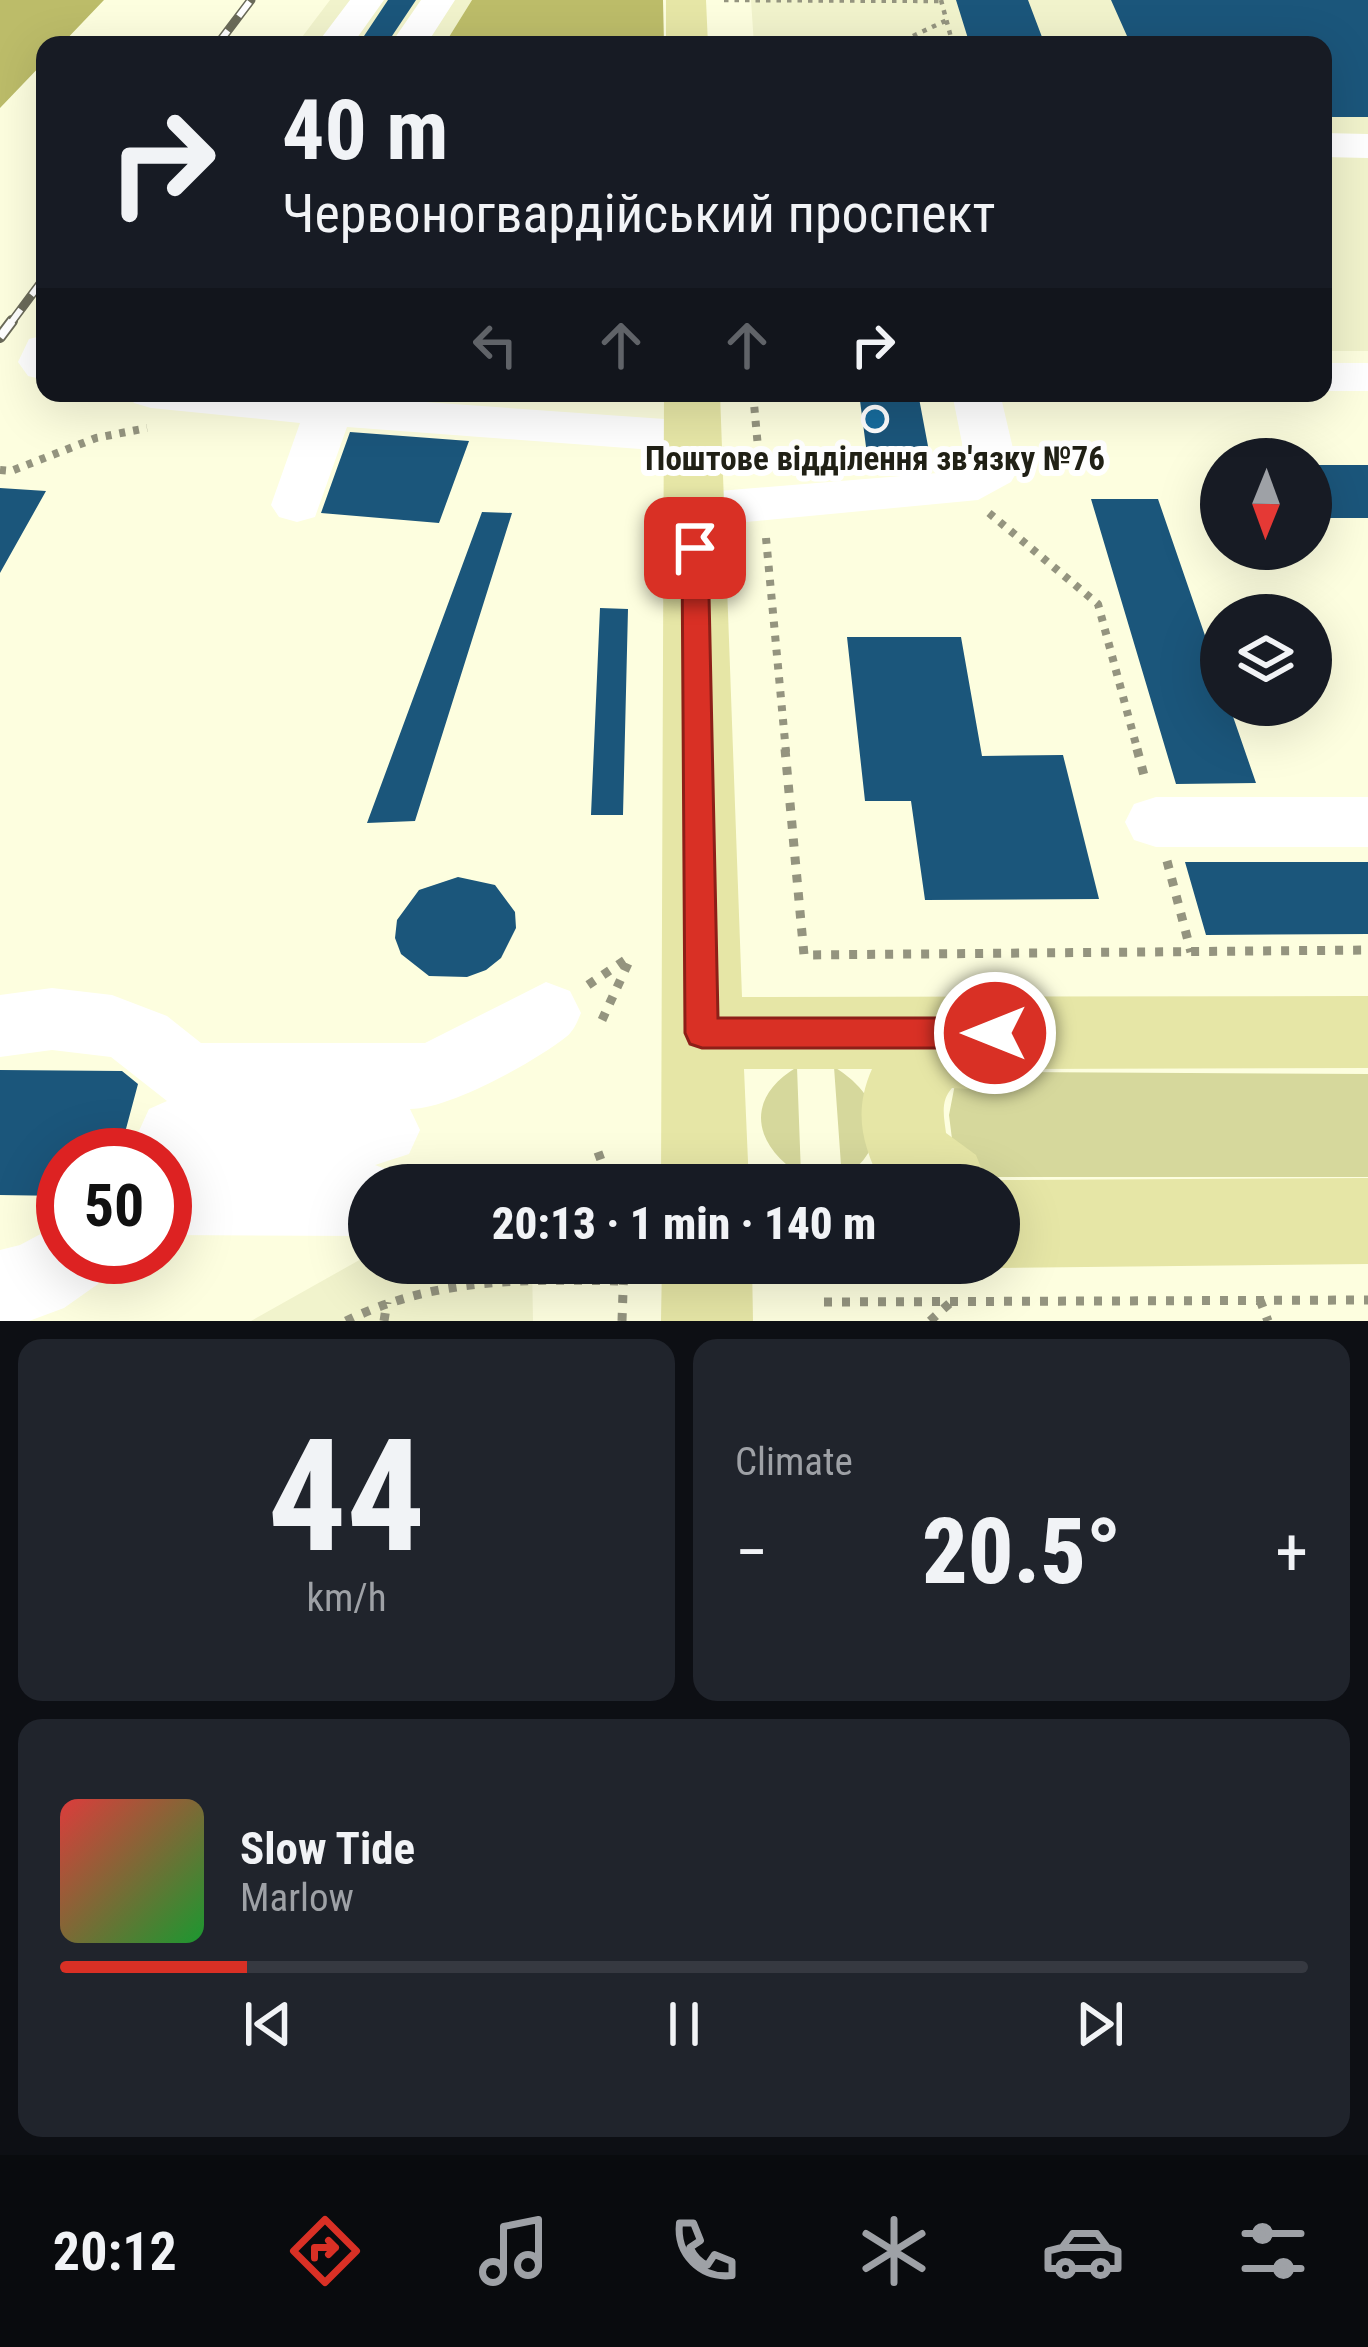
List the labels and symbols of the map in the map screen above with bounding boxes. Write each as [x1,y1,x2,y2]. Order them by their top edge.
marker: Поштове відділення зв'язку №76 [862,406,888,432]
north arrow [1200,438,1332,570]
place label: Поштове відділення зв'язку №76 [645,439,1105,478]
pin [644,497,746,599]
position arrow [932,970,1058,1096]
speed limit sign: 50 [36,1128,192,1284]

